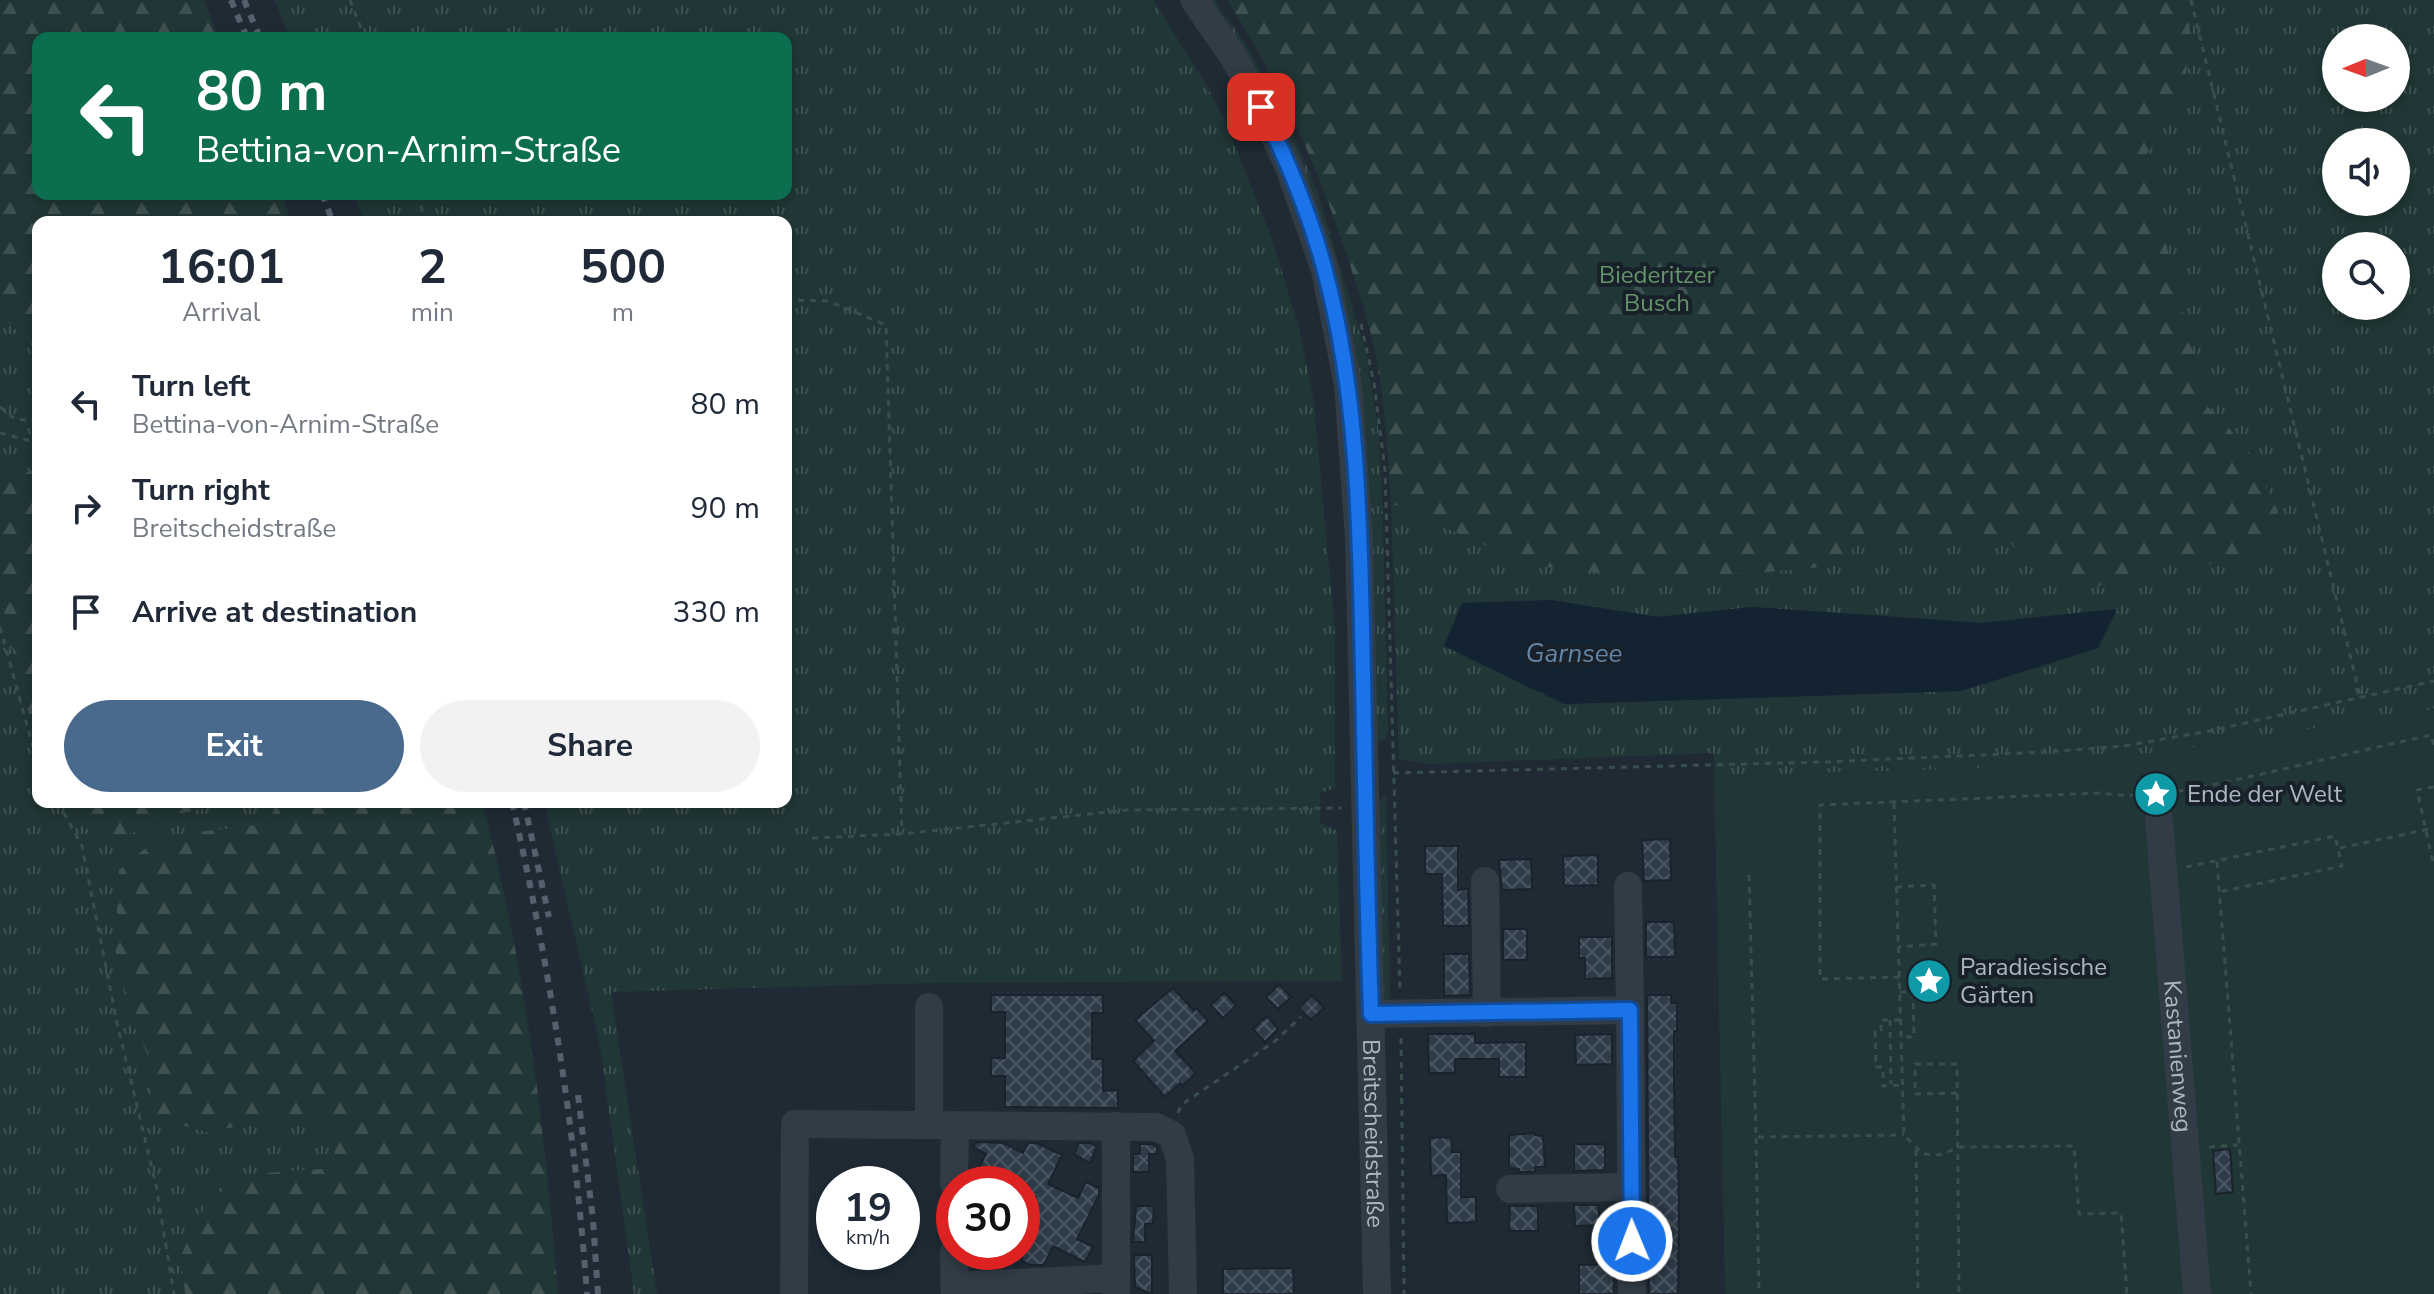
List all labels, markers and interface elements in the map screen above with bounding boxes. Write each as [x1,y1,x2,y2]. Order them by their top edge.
north arrow [2322,24,2410,112]
map controls [2322,24,2410,320]
text: 80 m [196,53,327,130]
icon: left [64,64,168,168]
pin [1227,73,1295,141]
icon: arrive [1239,85,1283,129]
text: Bettina-von-Arnim-Straße [196,126,621,175]
button: sound [2322,128,2410,216]
button: search [2322,232,2410,320]
text: 16:01 [158,234,285,300]
text: 2 [418,234,447,300]
text: 500 [580,234,666,300]
park label: Biederitzer Busch [1599,259,1715,319]
text: Arrival [182,295,261,330]
text: min [411,295,454,330]
text: m [612,295,634,330]
text: Turn left [132,366,250,407]
icon: left [64,382,108,426]
text: 80 m [691,384,760,425]
text: Bettina-von-Arnim-Straße [132,407,439,442]
text: Turn right [132,470,270,511]
icon: right [64,486,108,530]
text: 90 m [691,488,760,529]
text: Breitscheidstraße [132,511,336,546]
icon: arrive [64,590,108,634]
text: Arrive at destination [132,592,417,633]
text: 330 m [673,592,760,633]
water label: Garnsee [1526,636,1623,671]
button: Exit [64,700,404,792]
button: Share [420,700,760,792]
place icon: Ende der Welt [2132,770,2180,818]
place label: Ende der Welt [2187,778,2343,810]
place label: Paradiesische Gärten [1960,951,2107,1011]
place icon: Paradiesische Gärten [1905,957,1953,1005]
street label: Kastanienweg [2156,979,2200,1134]
street label: Breitscheidstraße [1355,1039,1391,1228]
speed limit sign: 30 [936,1166,1040,1270]
text: 19 [844,1181,892,1235]
position arrow [1590,1199,1674,1283]
text: km/h [846,1224,890,1251]

